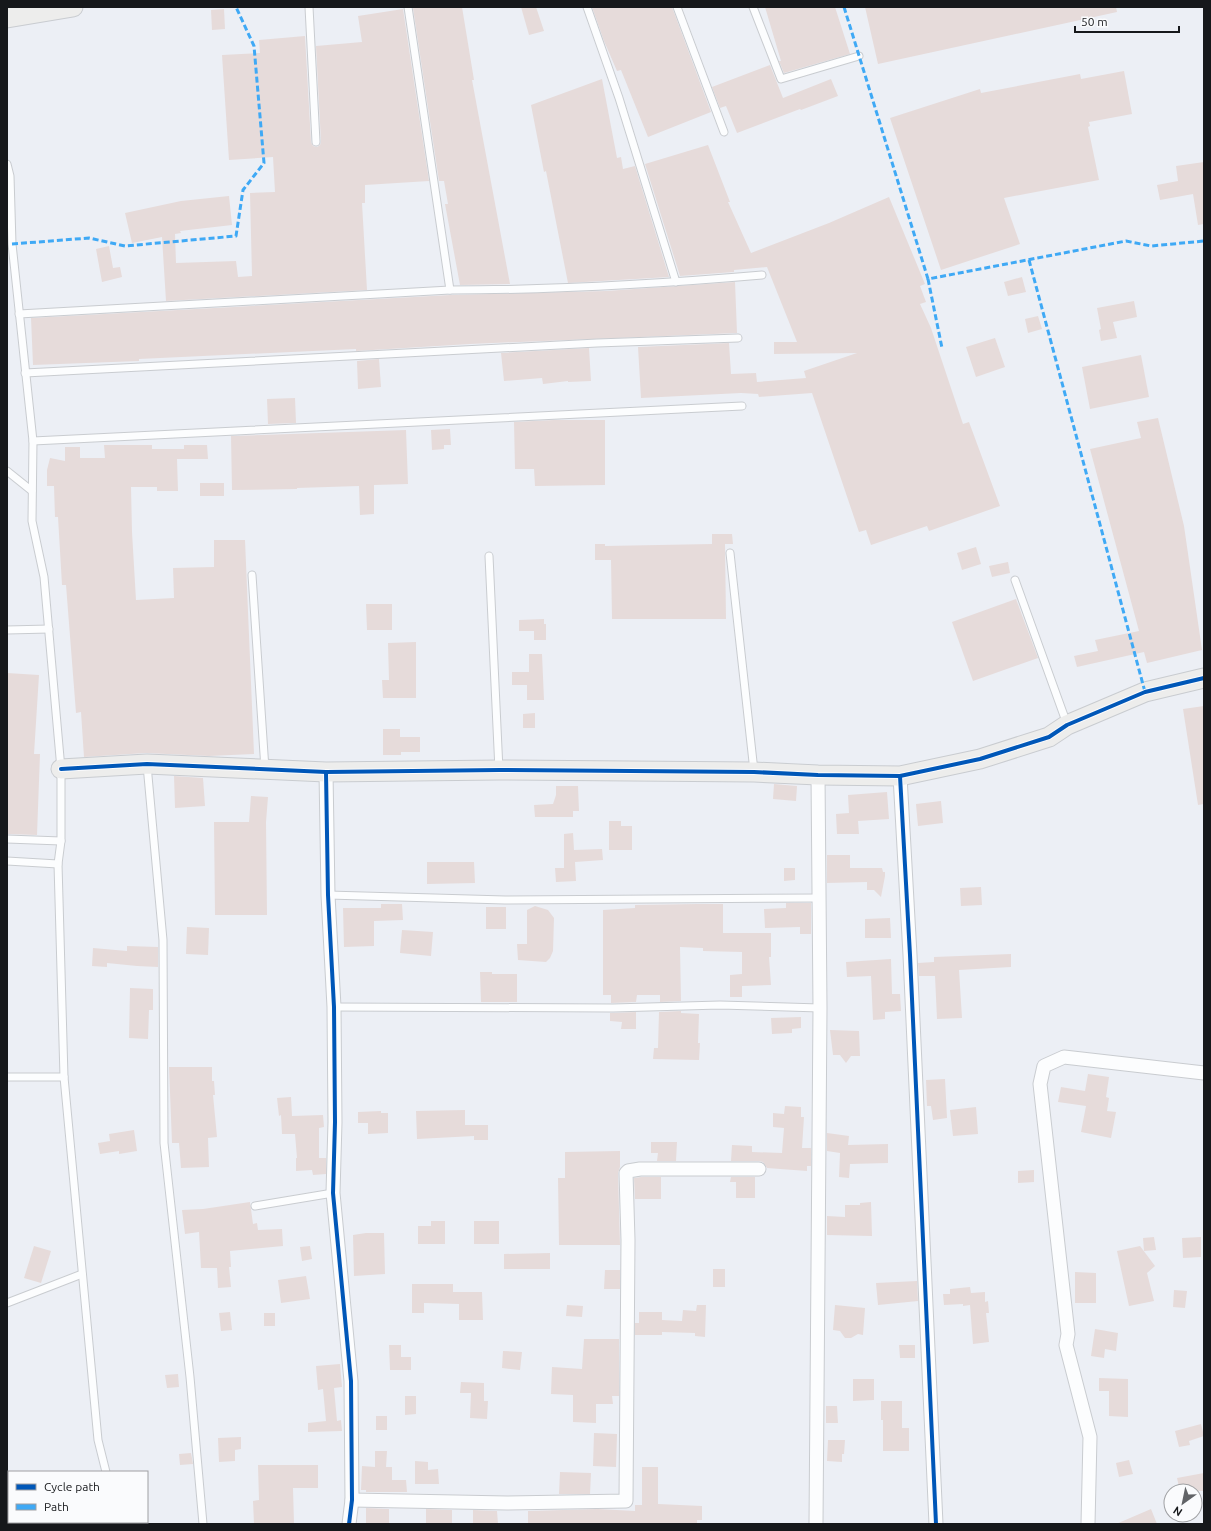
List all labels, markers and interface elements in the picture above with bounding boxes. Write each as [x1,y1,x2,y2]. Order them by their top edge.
scale bar [1075,8,1179,34]
text: 50 m [1081,15,1108,28]
legend [8,1471,148,1523]
text: Cycle path [44,1480,100,1493]
north arrow [1163,1483,1203,1523]
text: Path [44,1500,69,1513]
text: N [1171,1504,1184,1519]

